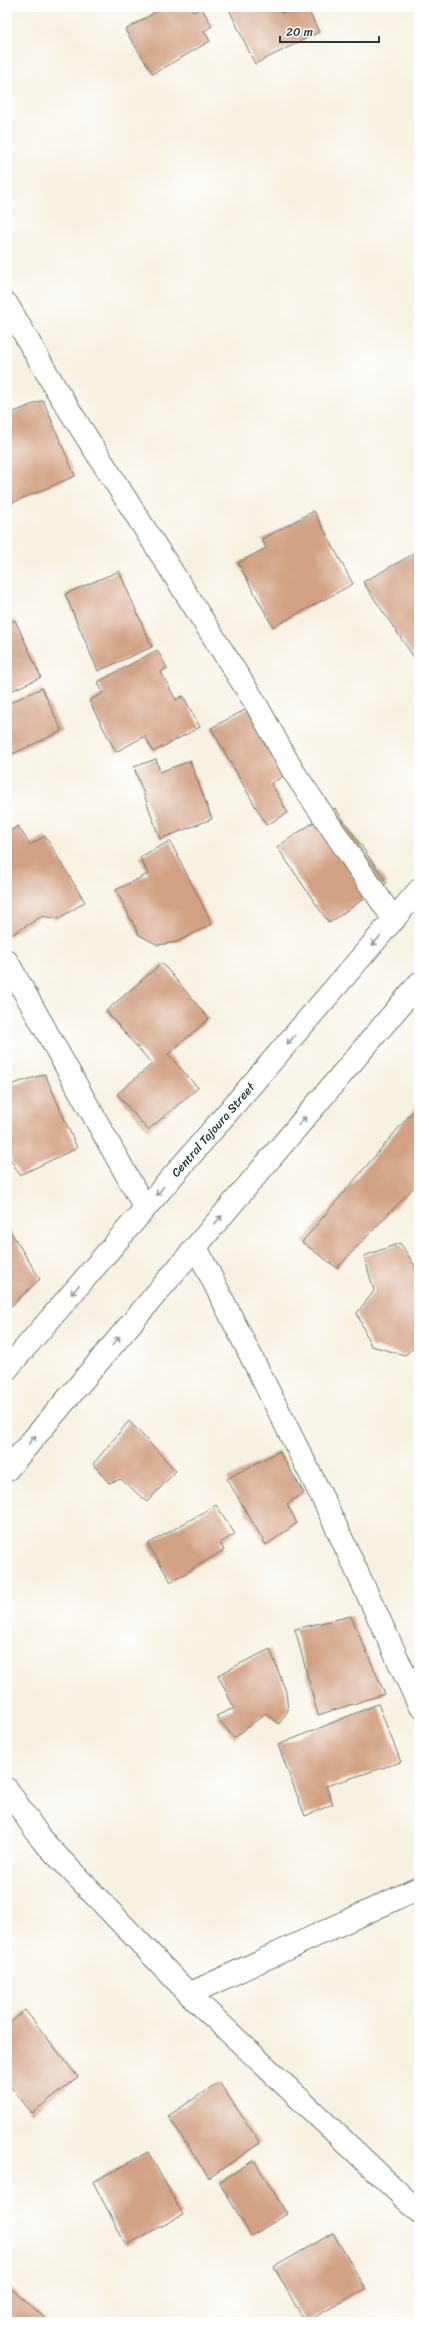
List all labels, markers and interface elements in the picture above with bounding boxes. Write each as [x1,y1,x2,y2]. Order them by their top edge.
scale bar [280,18,379,44]
text: 20 m [286,21,313,43]
one-way arrow [371,936,380,947]
one-way arrow [286,1034,295,1045]
street label: Central Tajoura Street [165,1077,261,1182]
one-way arrow [298,1116,307,1126]
one-way arrow [155,1186,164,1196]
one-way arrow [214,1215,223,1226]
one-way arrow [71,1284,80,1295]
one-way arrow [112,1336,121,1346]
one-way arrow [28,1435,37,1446]

